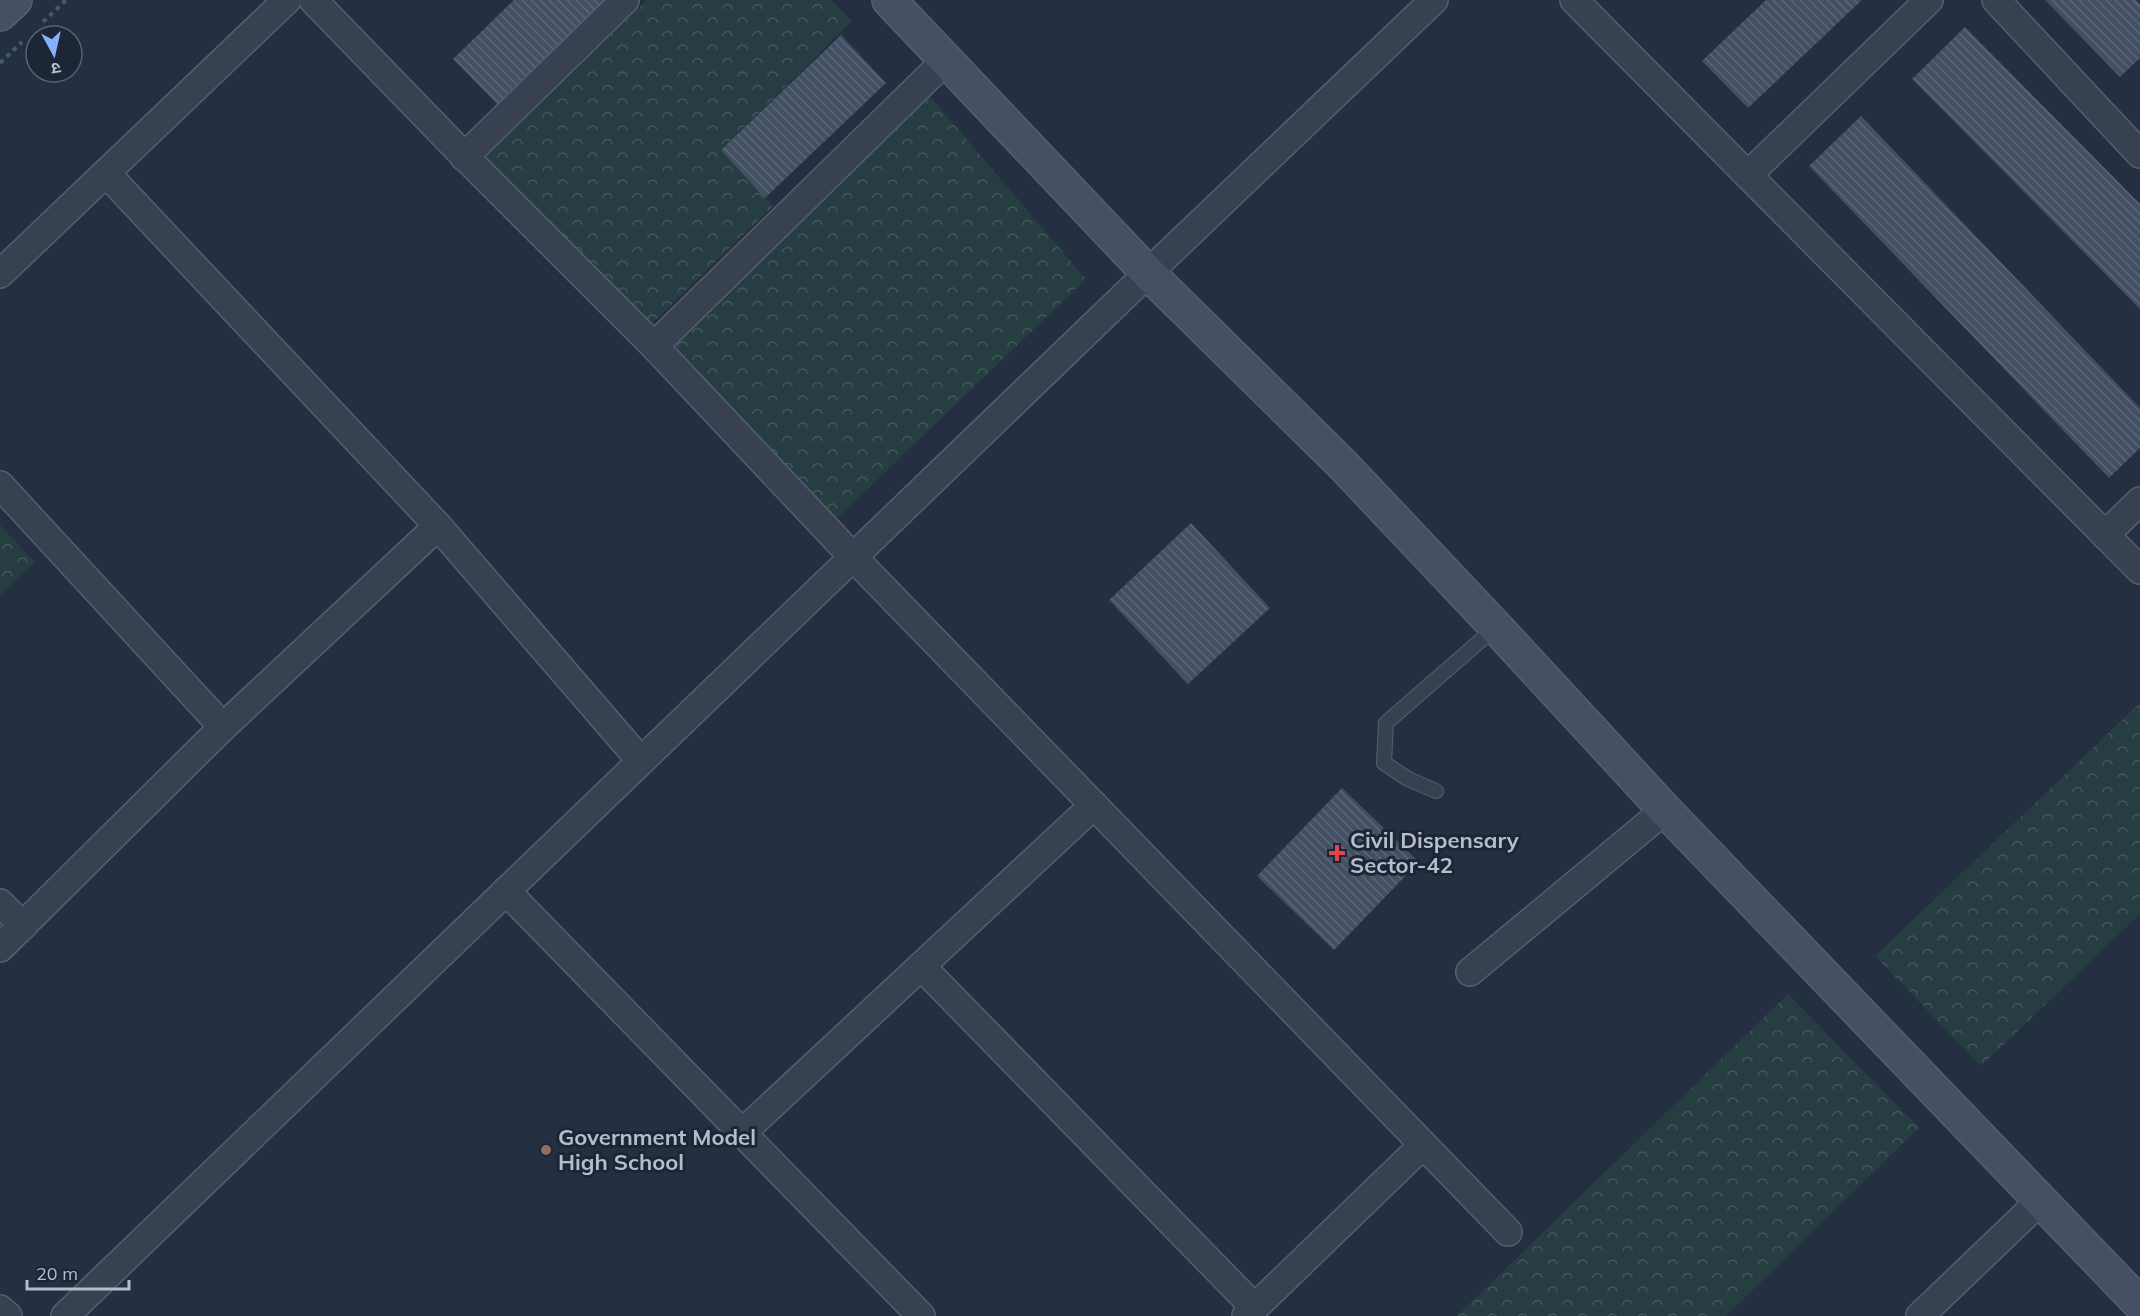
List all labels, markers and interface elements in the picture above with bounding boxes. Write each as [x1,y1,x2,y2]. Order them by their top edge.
north arrow [24,24,84,84]
text: उ [49,58,62,79]
place label: Civil Dispensary Sector-42 [1350,826,1519,879]
marker: Civil Dispensary Sector-42 [1328,844,1346,862]
place label: Government Model High School [558,1123,756,1176]
marker: Government Model High School [539,1143,553,1157]
scale bar [27,1253,129,1291]
text: 20 m [36,1262,78,1285]

